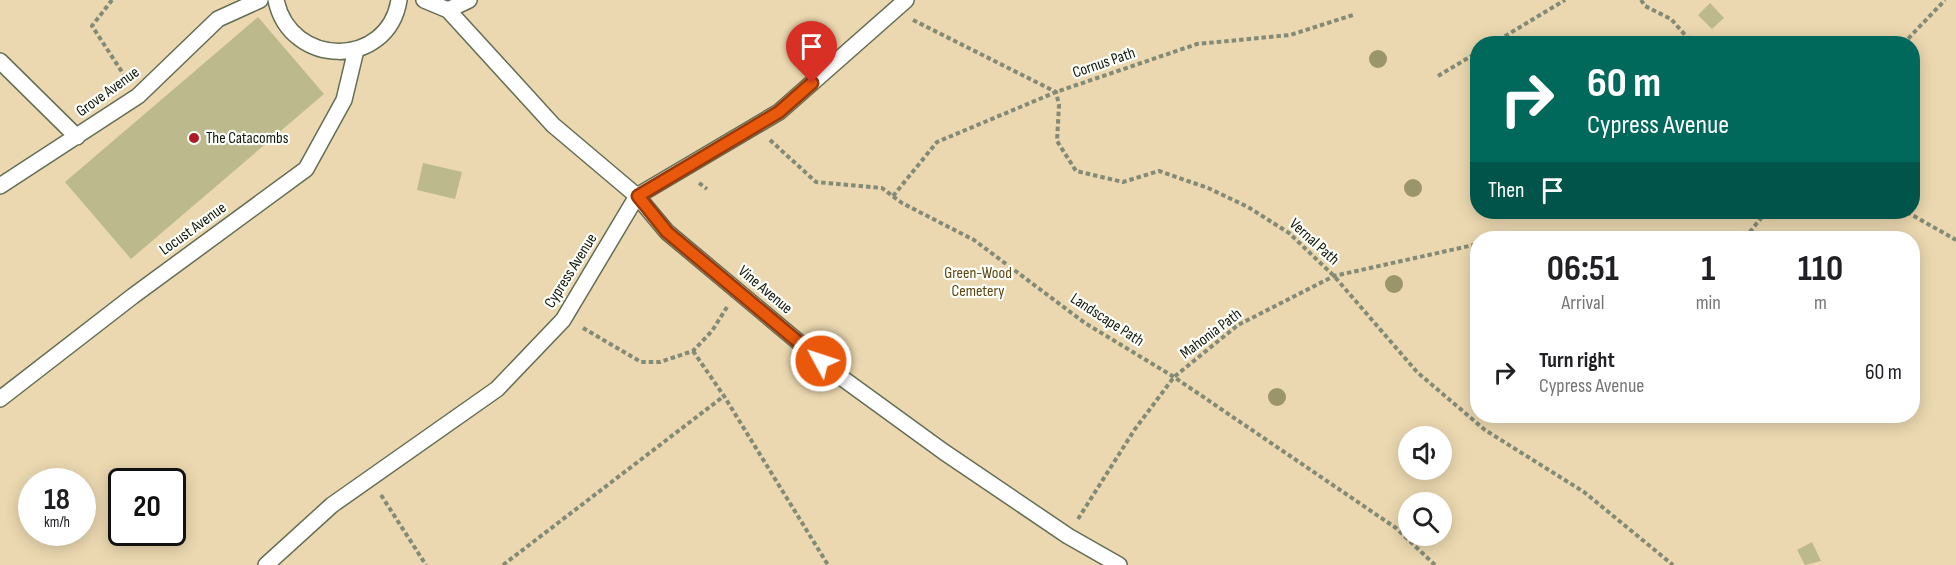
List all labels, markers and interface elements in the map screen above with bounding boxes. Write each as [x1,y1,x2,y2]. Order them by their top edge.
pin [786,21,837,83]
icon: arrive [795,30,828,63]
street label: Cornus Path [1070,43,1138,83]
text: 60 m [1587,58,1661,109]
icon: right [1488,60,1566,138]
street label: Grove Avenue [73,63,143,121]
text: Cypress Avenue [1587,109,1729,141]
place label: The Catacombs [206,129,289,148]
marker: The Catacombs [187,131,201,145]
icon: arrive [1536,174,1569,207]
text: Then [1488,177,1524,204]
street label: Locust Avenue [156,198,230,260]
street label: Vernal Path [1285,215,1343,269]
street label: Cypress Avenue [541,230,601,312]
text: 06:51 [1547,248,1619,291]
text: 1 [1701,248,1715,291]
text: 110 [1798,248,1843,291]
street label: Vine Avenue [734,262,796,318]
park label: Green-Wood Cemetery [944,264,1012,301]
street label: Landscape Path [1067,289,1147,351]
text: Arrival [1561,291,1604,315]
text: min [1696,291,1721,315]
text: m [1814,291,1827,315]
street label: Mahonia Path [1176,305,1246,363]
position arrow [789,329,853,393]
text: Turn right [1539,347,1615,374]
icon: right [1488,356,1521,389]
text: 60 m [1865,359,1902,386]
text: Cypress Avenue [1539,374,1644,398]
map controls [1398,426,1452,546]
button: sound [1398,426,1452,480]
speed limit sign: 20 [108,468,186,546]
text: 18 [44,482,70,518]
button: search [1398,492,1452,546]
text: km/h [44,513,70,532]

